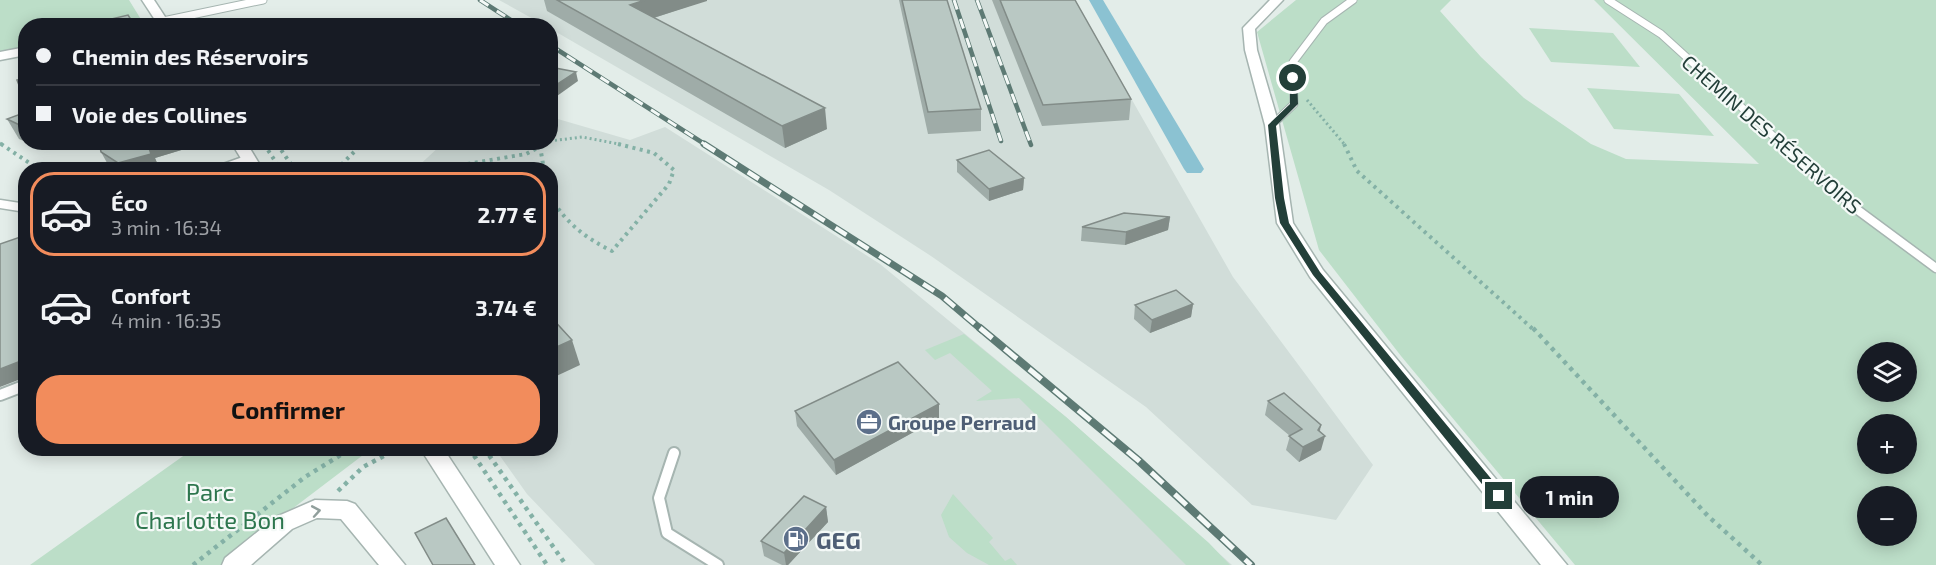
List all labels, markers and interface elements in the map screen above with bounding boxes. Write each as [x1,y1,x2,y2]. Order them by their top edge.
text: Chemin des Réservoirs [72,43,308,69]
street label: CHEMIN DES RÉSERVOIRS [1677,50,1867,218]
route start [1279,64,1306,91]
text: Voie des Collines [72,101,247,127]
icon: car [39,187,93,241]
text: Éco [111,189,148,215]
text: 2.77 € [477,201,537,227]
text: 3 min · 16:34 [111,215,222,239]
icon: car [39,280,93,334]
text: Confort [111,282,190,308]
text: 3.74 € [475,294,537,320]
text: 4 min · 16:35 [111,308,221,332]
map controls [1857,342,1917,546]
button: layers [1857,342,1917,402]
button: Confirmer [36,375,540,444]
office icon: Groupe Perraud [854,407,884,437]
place label: Groupe Perraud [888,410,1036,434]
button: + [1857,414,1917,474]
callout: 1 min [1520,475,1619,517]
park label: Parc Charlotte Bon [135,477,285,534]
route end [1485,482,1512,509]
text: 1 min [1545,485,1594,509]
button: − [1857,486,1917,546]
one-way arrow [311,505,321,518]
fuel station icon: GEG [781,524,811,554]
place label: GEG [816,525,861,554]

